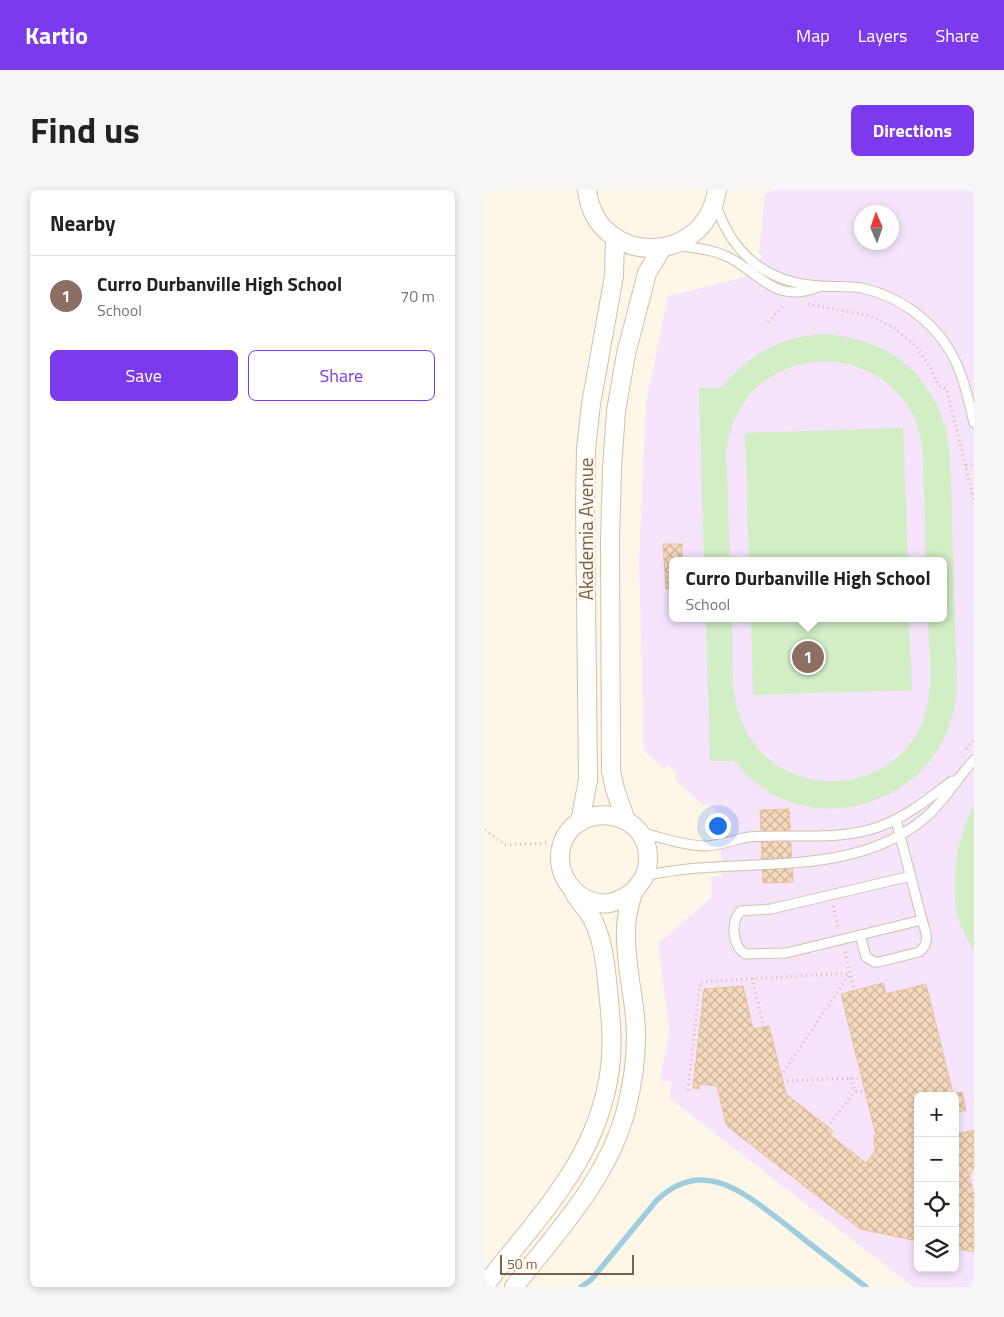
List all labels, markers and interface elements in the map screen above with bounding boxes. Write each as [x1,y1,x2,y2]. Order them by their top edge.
text: Kartio [25,17,88,53]
text: Map [796,22,830,49]
text: Layers [858,22,907,49]
text: Share [935,22,979,49]
text: Find us [30,103,140,157]
button: Directions [851,105,974,156]
north arrow [854,205,899,250]
text: Nearby [50,207,115,239]
text: Curro Durbanville High School [97,269,342,298]
text: 1 [62,284,70,308]
text: 70 m [400,284,435,308]
text: School [97,298,142,322]
button: Save [50,350,238,401]
button: Share [248,350,435,401]
street label: Akademia Avenue [571,458,600,600]
popup [669,557,947,622]
text: Curro Durbanville High School [685,563,931,592]
text: School [685,592,730,616]
pin: 1 [792,638,824,676]
your location [705,813,731,839]
map controls [914,1092,959,1272]
button: + [914,1092,959,1137]
button: − [914,1137,959,1182]
button: locate [914,1182,959,1227]
button: layers [914,1227,959,1272]
scale bar [500,1252,634,1275]
text: 50 m [507,1253,537,1274]

